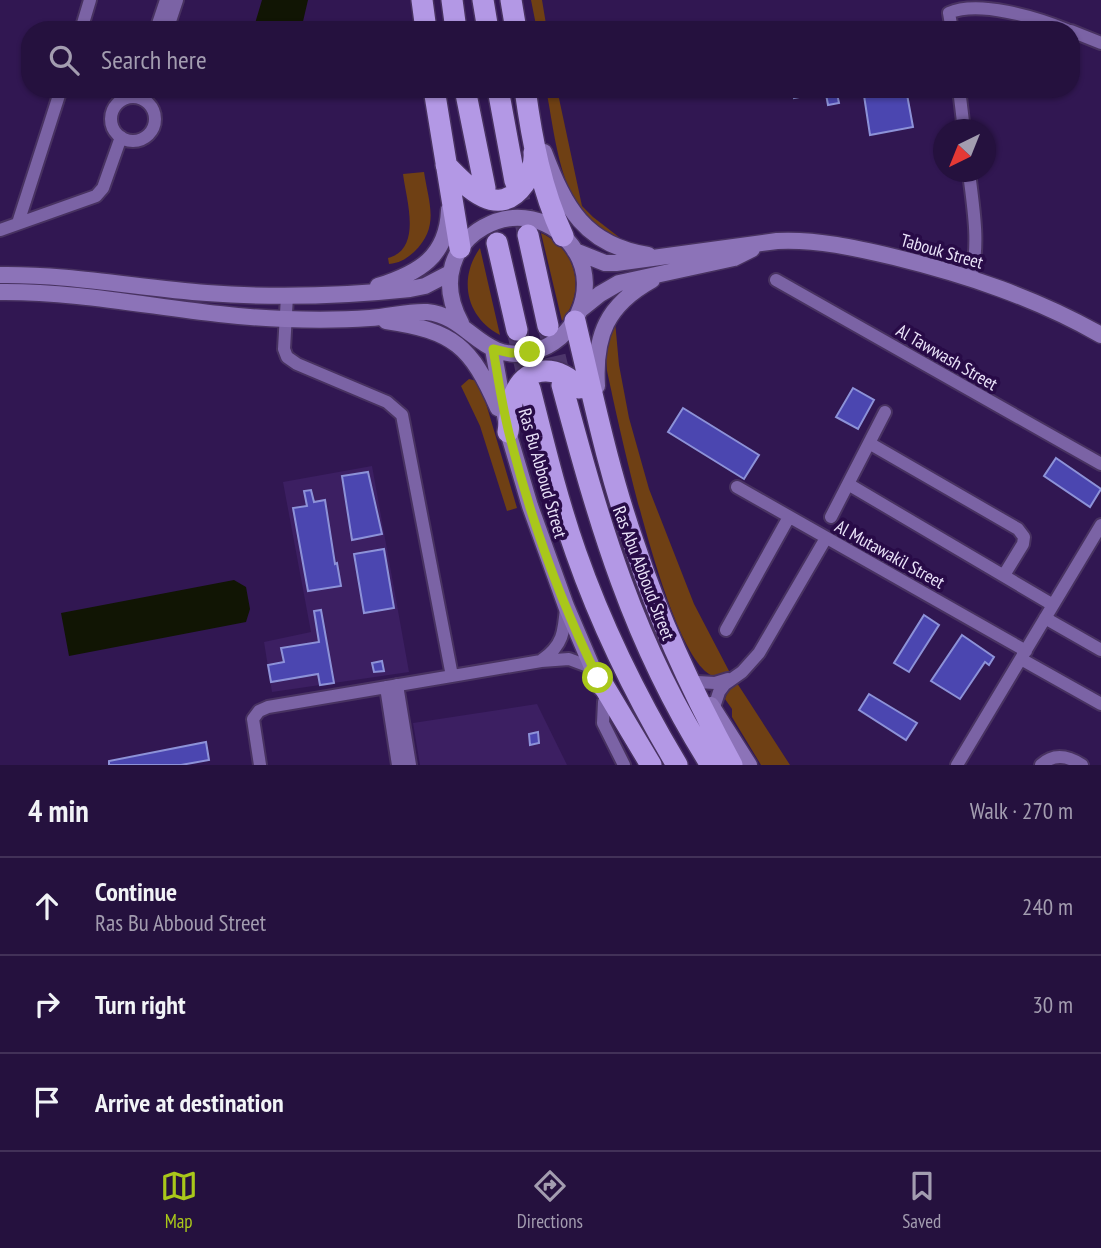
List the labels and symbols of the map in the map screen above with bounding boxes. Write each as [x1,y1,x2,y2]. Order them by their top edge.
north arrow [933,119,996,182]
street label: Tabouk Street [898,228,986,274]
street label: Al Tawwash Street [892,319,1002,395]
route end [514,336,545,367]
street label: Ras Bu Abboud Street [513,405,573,541]
street label: Ras Abu Abboud Street [608,503,680,643]
street label: Al Mutawakil Street [831,514,949,594]
route start [582,662,613,693]

